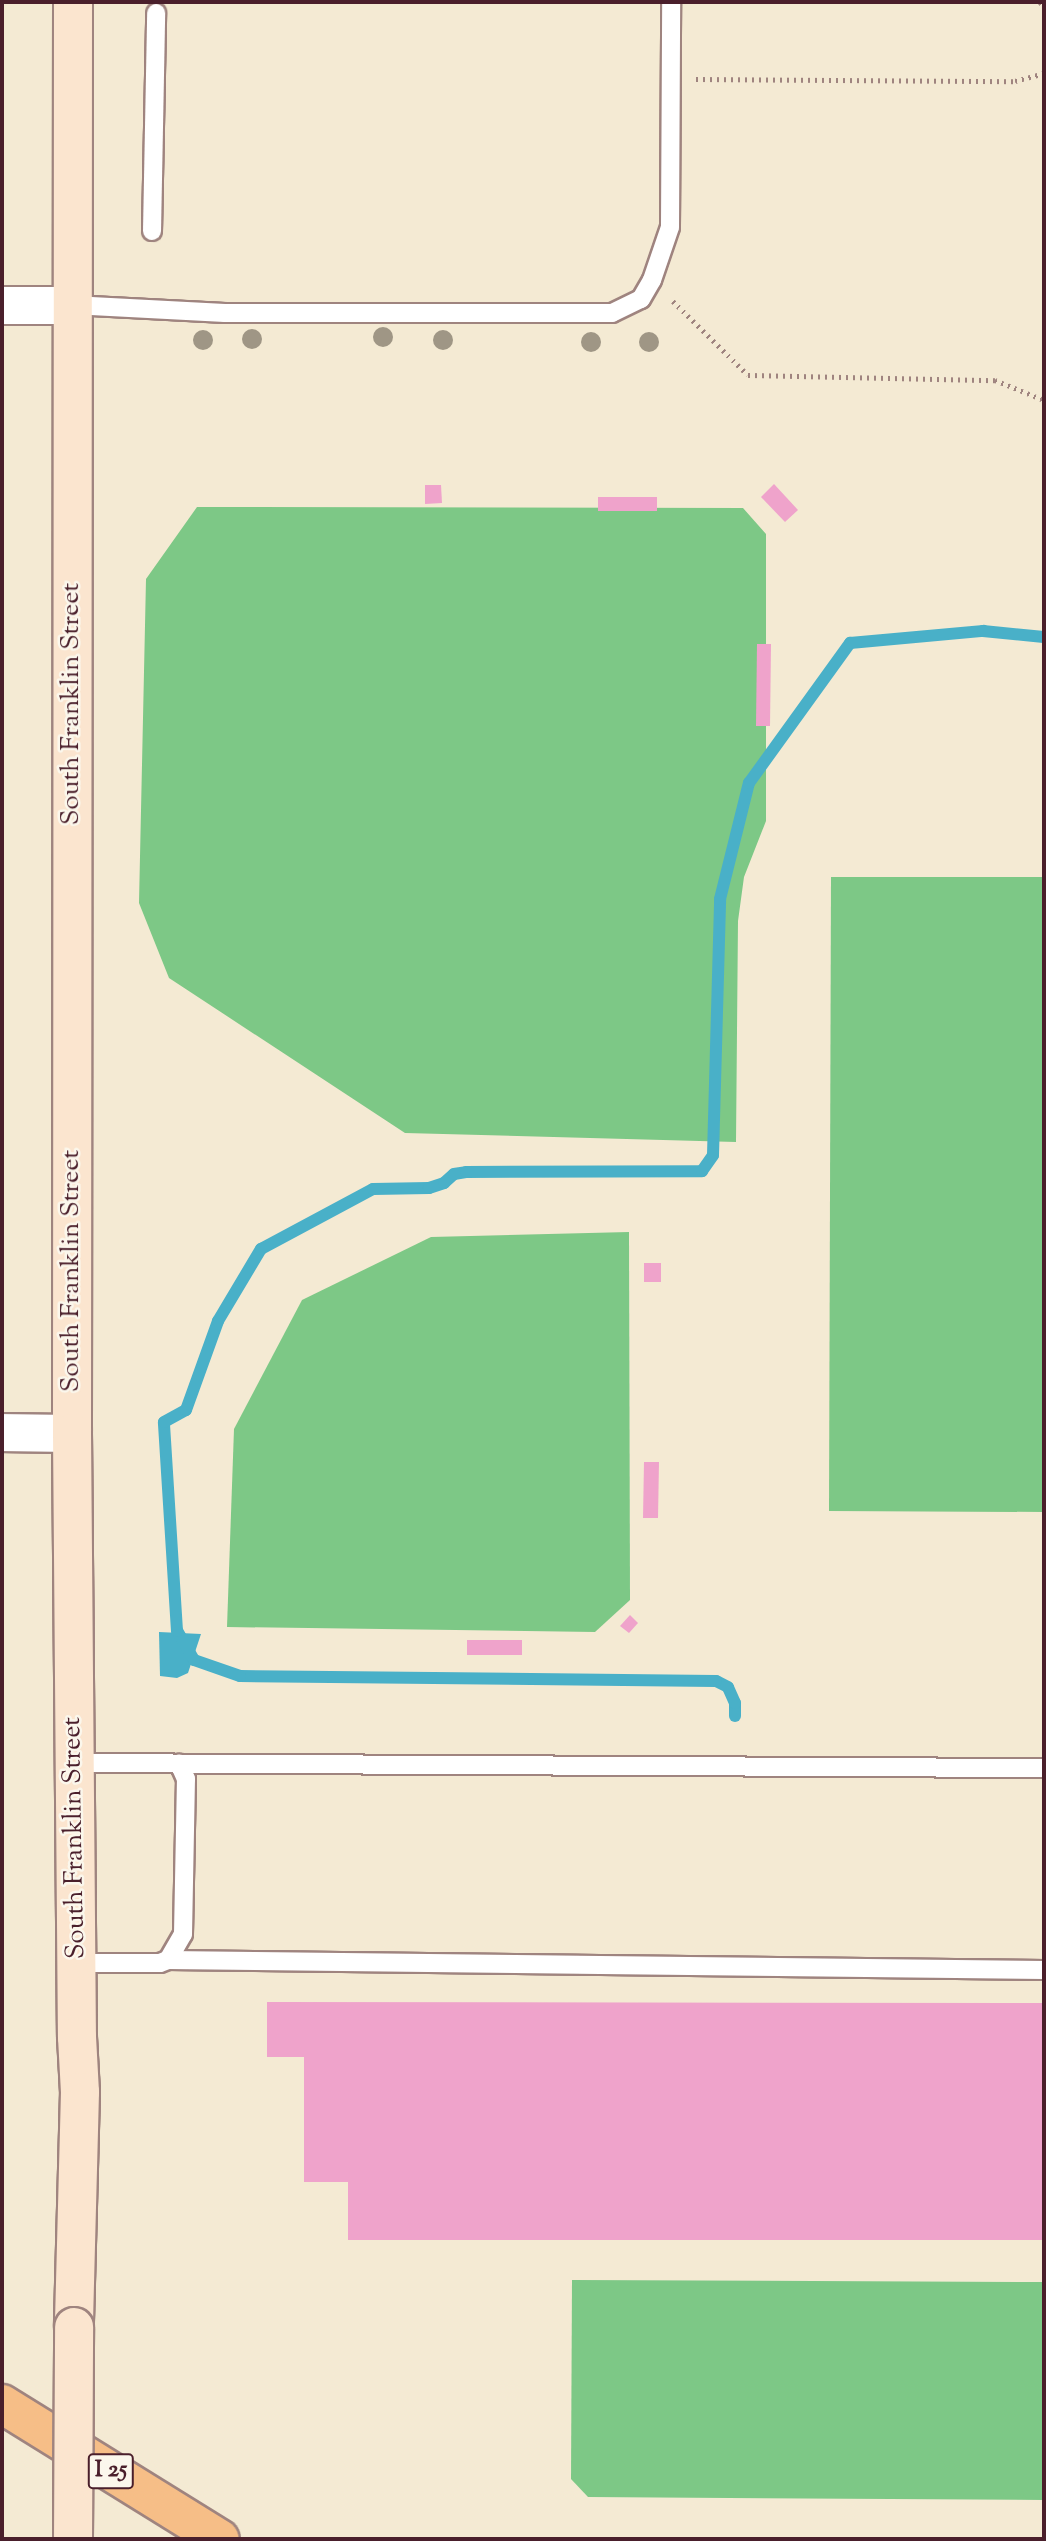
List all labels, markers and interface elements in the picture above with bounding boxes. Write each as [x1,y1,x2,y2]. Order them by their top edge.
street label: South Franklin Street [56,583,88,825]
street label: South Franklin Street [56,1150,88,1392]
street label: South Franklin Street [57,1717,93,1959]
road number: I 25 [86,2450,136,2492]

